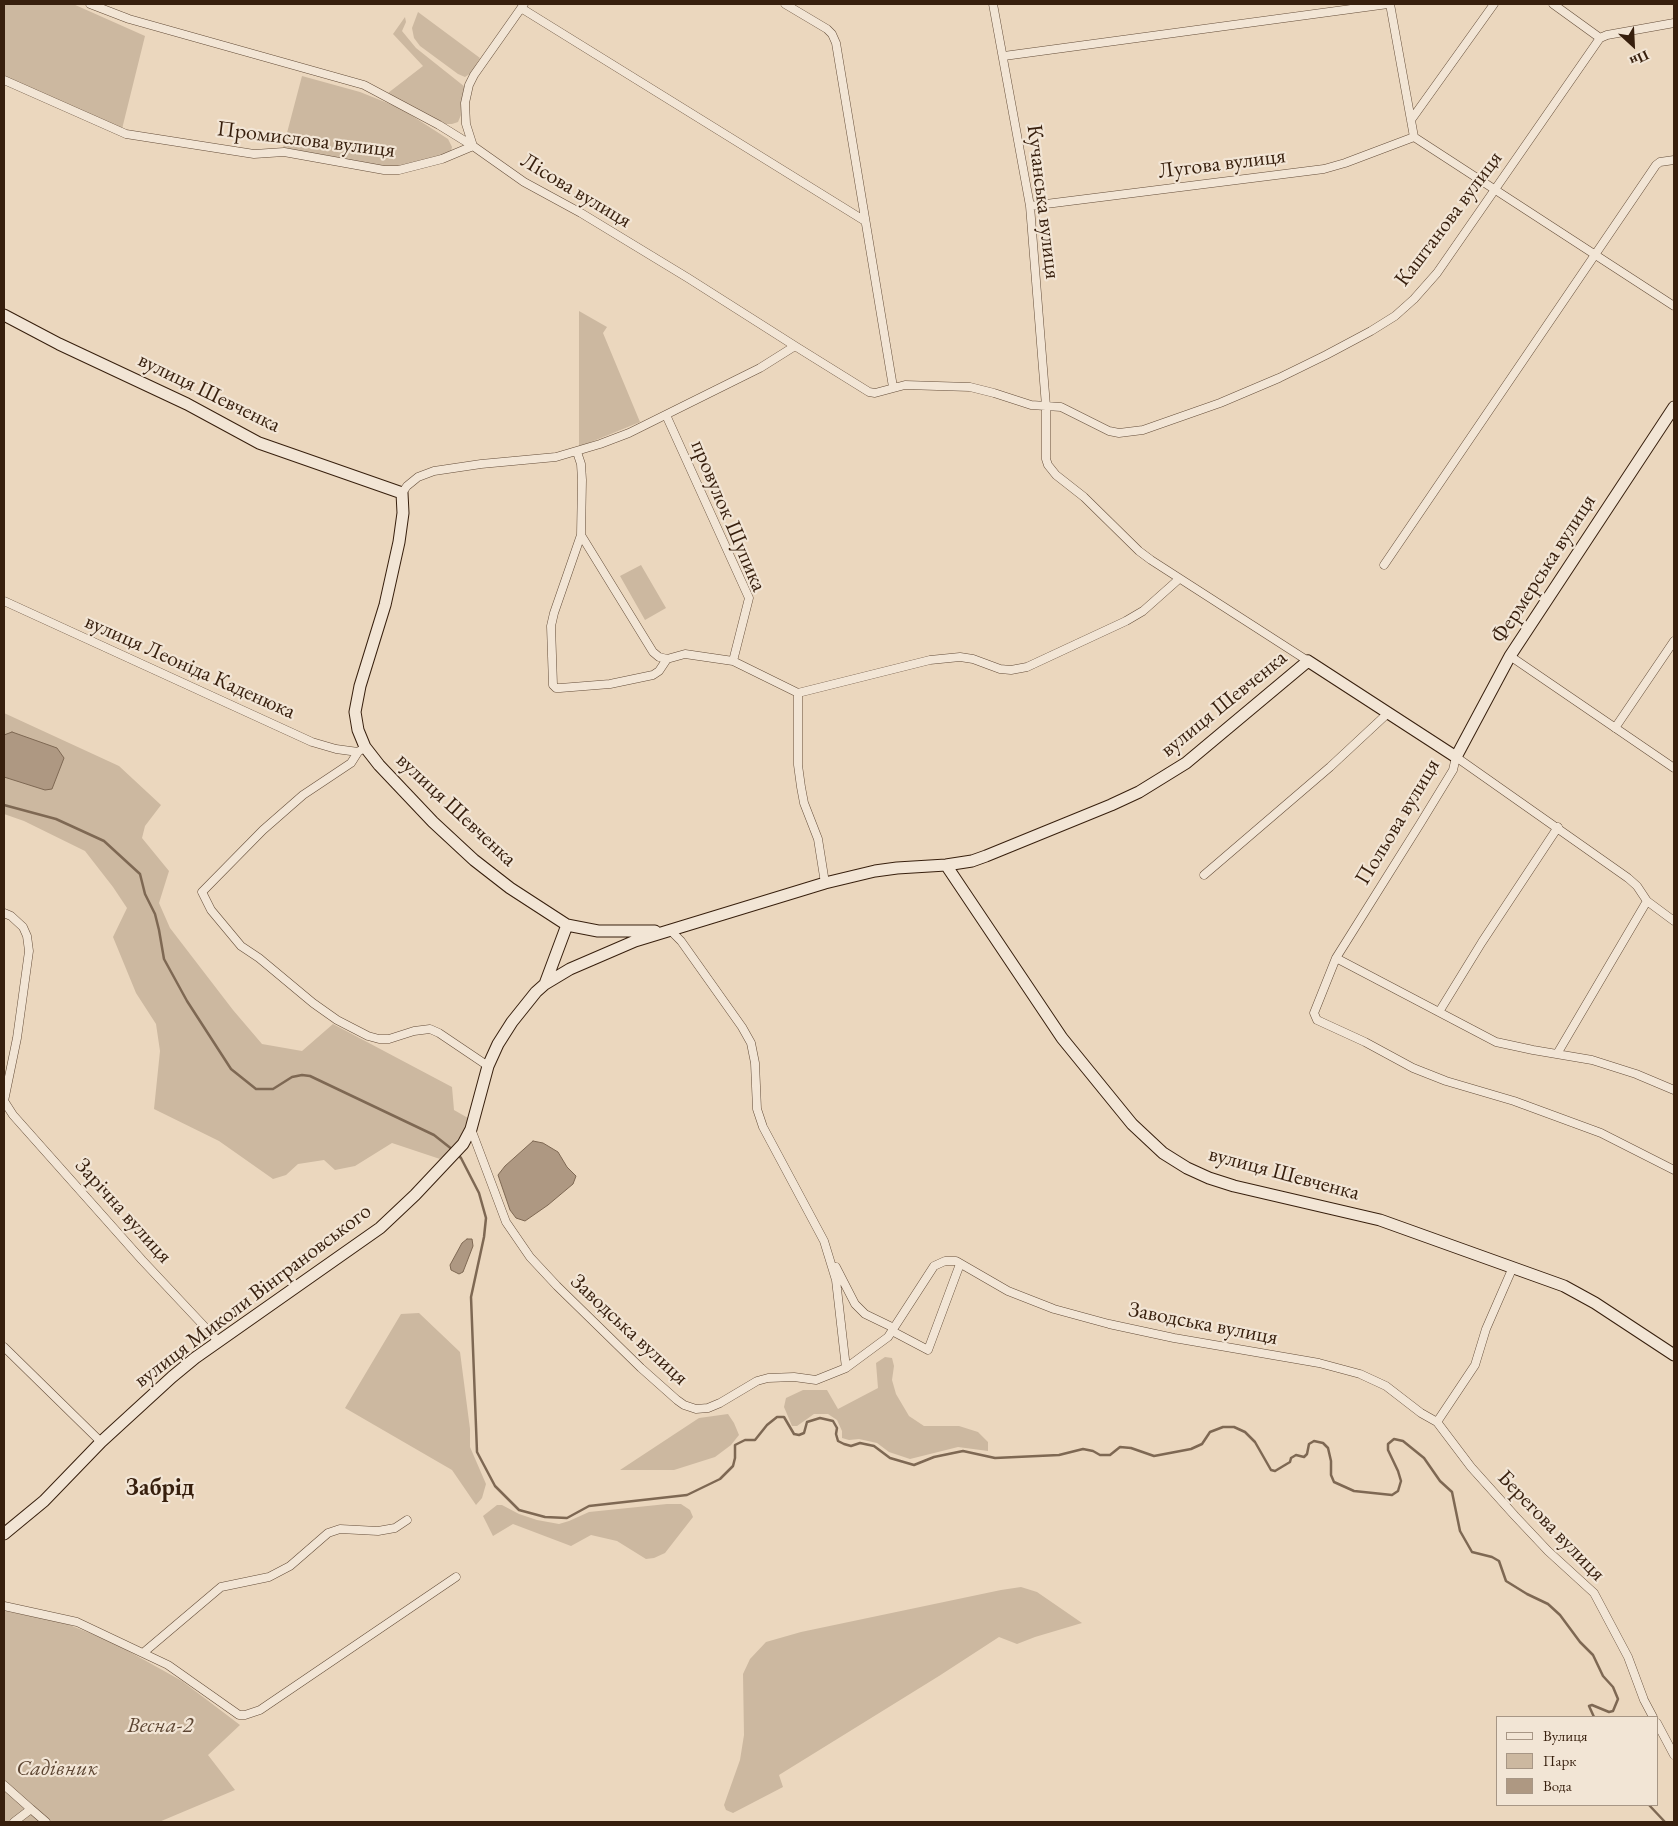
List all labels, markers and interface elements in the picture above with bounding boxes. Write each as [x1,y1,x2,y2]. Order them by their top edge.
north arrow [1608,20,1658,70]
text: Пн [1627,46,1652,71]
street label: Промислова вулиця [215,116,397,164]
street label: Кучанська вулиця [1020,123,1066,281]
street label: Лугова вулиця [1157,143,1287,185]
street label: Каштанова вулиця [1390,146,1508,292]
street label: Лісова вулиця [516,148,636,234]
street label: вулиця Шевченка [134,347,284,439]
street label: провулок Шупика [684,436,772,596]
street label: Фермерська вулиця [1486,490,1602,648]
street label: вулиця Леоніда Каденюка [81,609,299,725]
street label: вулиця Шевченка [1155,645,1293,763]
street label: вулиця Шевченка [390,747,522,873]
street label: Польова вулиця [1350,754,1446,890]
street label: вулиця Шевченка [1206,1141,1362,1207]
street label: Зарічна вулиця [69,1153,177,1269]
street label: вулиця Миколи Вінграновського [129,1198,377,1394]
street label: Заводська вулиця [565,1269,693,1391]
street label: Заводська вулиця [1126,1297,1280,1351]
street label: Берегова вулиця [1491,1465,1611,1587]
district label: Забрід [126,1474,194,1502]
park label: Весна-2 [127,1713,193,1739]
legend [1496,1716,1658,1806]
text: Вулиця [1543,1726,1588,1745]
text: Парк [1543,1751,1576,1770]
park label: Садівник [16,1756,98,1782]
text: Вода [1543,1776,1572,1795]

